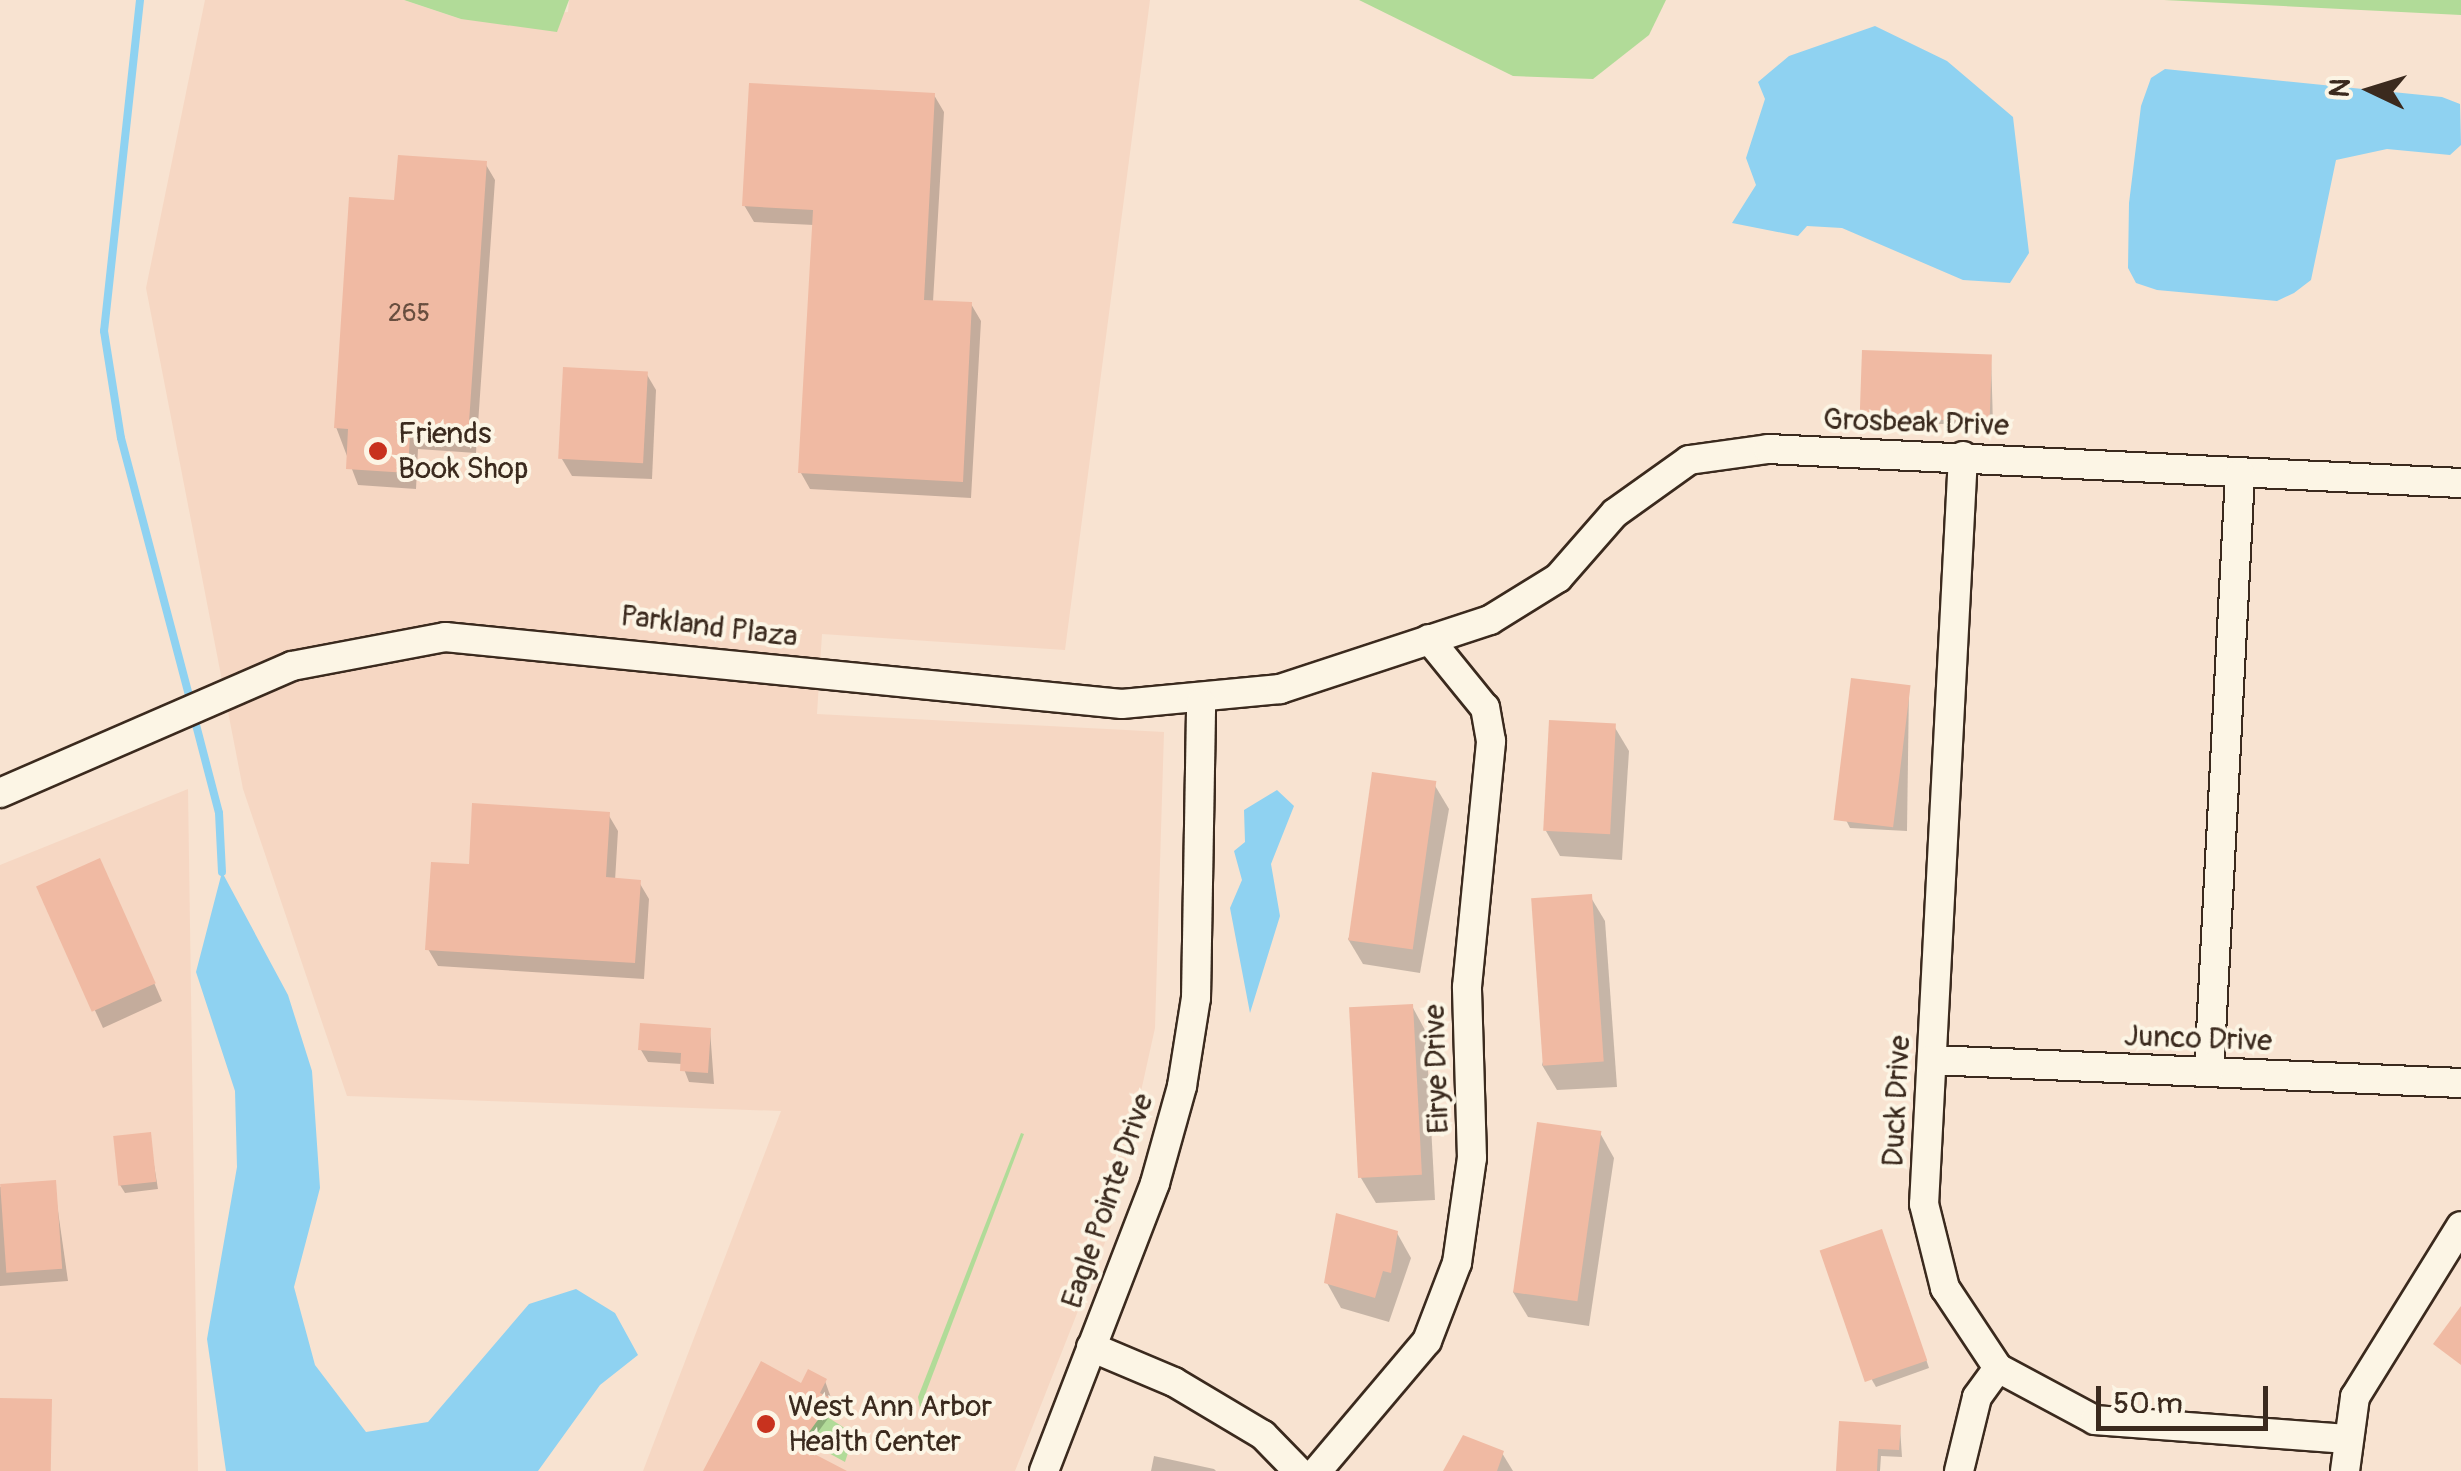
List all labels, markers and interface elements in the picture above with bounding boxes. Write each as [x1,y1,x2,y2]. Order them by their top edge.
north arrow [2321,40,2421,140]
text: N [2322,77,2359,99]
house number: 265 [388,299,430,329]
street label: Grosbeak Drive [1822,402,2010,444]
place label: Friends Book Shop [398,416,528,486]
marker: Friends Book Shop [367,440,389,462]
street label: Parkland Plaza [618,598,800,656]
street label: Eirye Drive [1417,1004,1457,1134]
street label: Junco Drive [2123,1018,2273,1060]
street label: Duck Drive [1876,1034,1918,1168]
street label: Eagle Pointe Drive [1054,1089,1162,1313]
scale bar [2101,1366,2274,1428]
text: 50 m [2113,1385,2183,1422]
place label: West Ann Arbor Health Center [788,1389,992,1460]
marker: West Ann Arbor Health Center [753,1411,779,1437]

